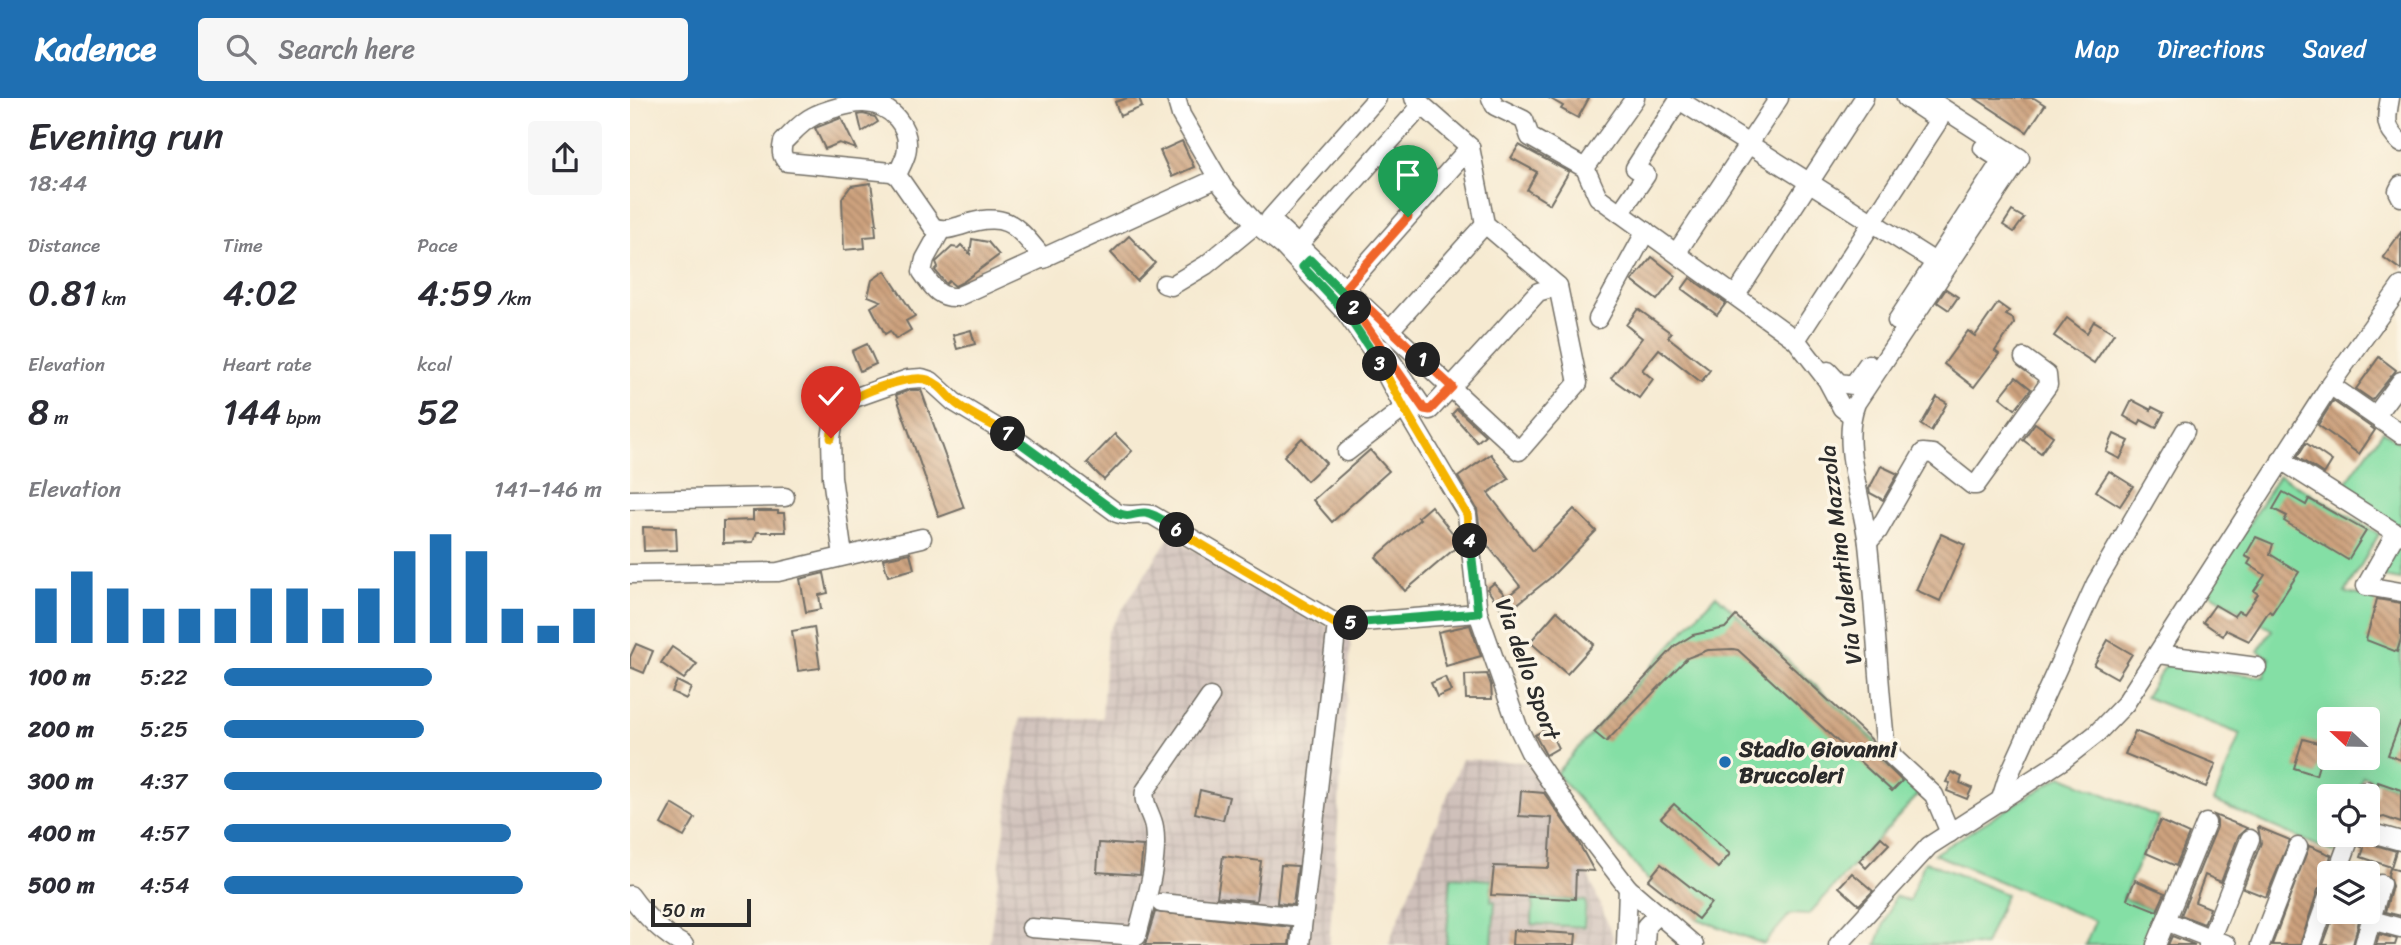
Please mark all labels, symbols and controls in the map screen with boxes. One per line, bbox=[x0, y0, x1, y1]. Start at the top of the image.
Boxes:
search box bbox=[198, 18, 688, 81]
text: Kadence bbox=[35, 20, 156, 78]
text: Search here bbox=[278, 26, 415, 72]
text: Map bbox=[2075, 28, 2119, 70]
text: Directions bbox=[2157, 28, 2265, 70]
text: Saved bbox=[2303, 28, 2366, 70]
icon: search bbox=[222, 30, 260, 68]
text: Evening run bbox=[28, 103, 224, 170]
button: share bbox=[528, 121, 602, 195]
pin bbox=[1378, 145, 1438, 217]
icon: arrive bbox=[1389, 156, 1427, 194]
text: 18:44 bbox=[28, 163, 87, 204]
text: Distance bbox=[28, 229, 100, 262]
text: Time bbox=[223, 229, 263, 262]
text: Pace bbox=[417, 229, 458, 262]
text: 0.81 bbox=[28, 262, 97, 324]
text: 4:02 bbox=[223, 262, 297, 324]
text: 4:59 bbox=[417, 262, 493, 324]
text: km bbox=[97, 282, 126, 315]
text: /km bbox=[493, 282, 532, 315]
pin: 2 bbox=[1336, 290, 1372, 326]
text: 2 bbox=[1348, 291, 1359, 324]
pin: 1 bbox=[1406, 342, 1440, 378]
text: 1 bbox=[1418, 343, 1427, 376]
pin: 3 bbox=[1362, 346, 1398, 382]
text: 3 bbox=[1374, 347, 1385, 380]
text: Elevation bbox=[28, 348, 105, 381]
text: Heart rate bbox=[223, 348, 312, 381]
text: kcal bbox=[417, 348, 452, 381]
pin bbox=[801, 366, 861, 438]
icon: check bbox=[812, 377, 850, 415]
text: 8 bbox=[28, 381, 49, 443]
text: 144 bbox=[223, 381, 281, 443]
text: 52 bbox=[417, 381, 459, 443]
text: m bbox=[49, 401, 69, 434]
text: bpm bbox=[281, 401, 321, 434]
pin: 7 bbox=[990, 416, 1026, 452]
text: 7 bbox=[1002, 417, 1013, 450]
street label: Via Valentino Mazzola bbox=[1807, 442, 1874, 667]
text: Elevation bbox=[28, 469, 121, 510]
text: 141–146 m bbox=[494, 469, 602, 510]
pin: 6 bbox=[1160, 512, 1194, 548]
text: 6 bbox=[1171, 513, 1182, 546]
pin: 4 bbox=[1452, 524, 1488, 558]
text: 4 bbox=[1464, 524, 1475, 557]
street label: Via dello Sport bbox=[1483, 592, 1573, 748]
pin: 5 bbox=[1334, 606, 1368, 640]
text: 5 bbox=[1345, 606, 1356, 639]
text: 100 m bbox=[28, 657, 91, 698]
text: 5:22 bbox=[140, 657, 188, 698]
north arrow bbox=[2317, 707, 2380, 770]
map controls bbox=[2317, 707, 2380, 924]
text: 200 m bbox=[28, 709, 94, 750]
text: 5:25 bbox=[140, 709, 188, 750]
place label: Stadio Giovanni Bruccoleri bbox=[1738, 729, 1898, 796]
marker: Stadio Giovanni Bruccoleri bbox=[1717, 754, 1733, 770]
text: 300 m bbox=[28, 761, 93, 802]
text: 4:37 bbox=[140, 761, 187, 802]
button: locate bbox=[2317, 784, 2380, 847]
text: 400 m bbox=[28, 813, 95, 854]
text: 4:57 bbox=[140, 813, 189, 854]
button: layers bbox=[2317, 861, 2380, 924]
text: 500 m bbox=[28, 865, 95, 906]
text: 4:54 bbox=[140, 865, 190, 906]
text: 50 m bbox=[662, 894, 705, 927]
scale bar bbox=[651, 896, 751, 928]

